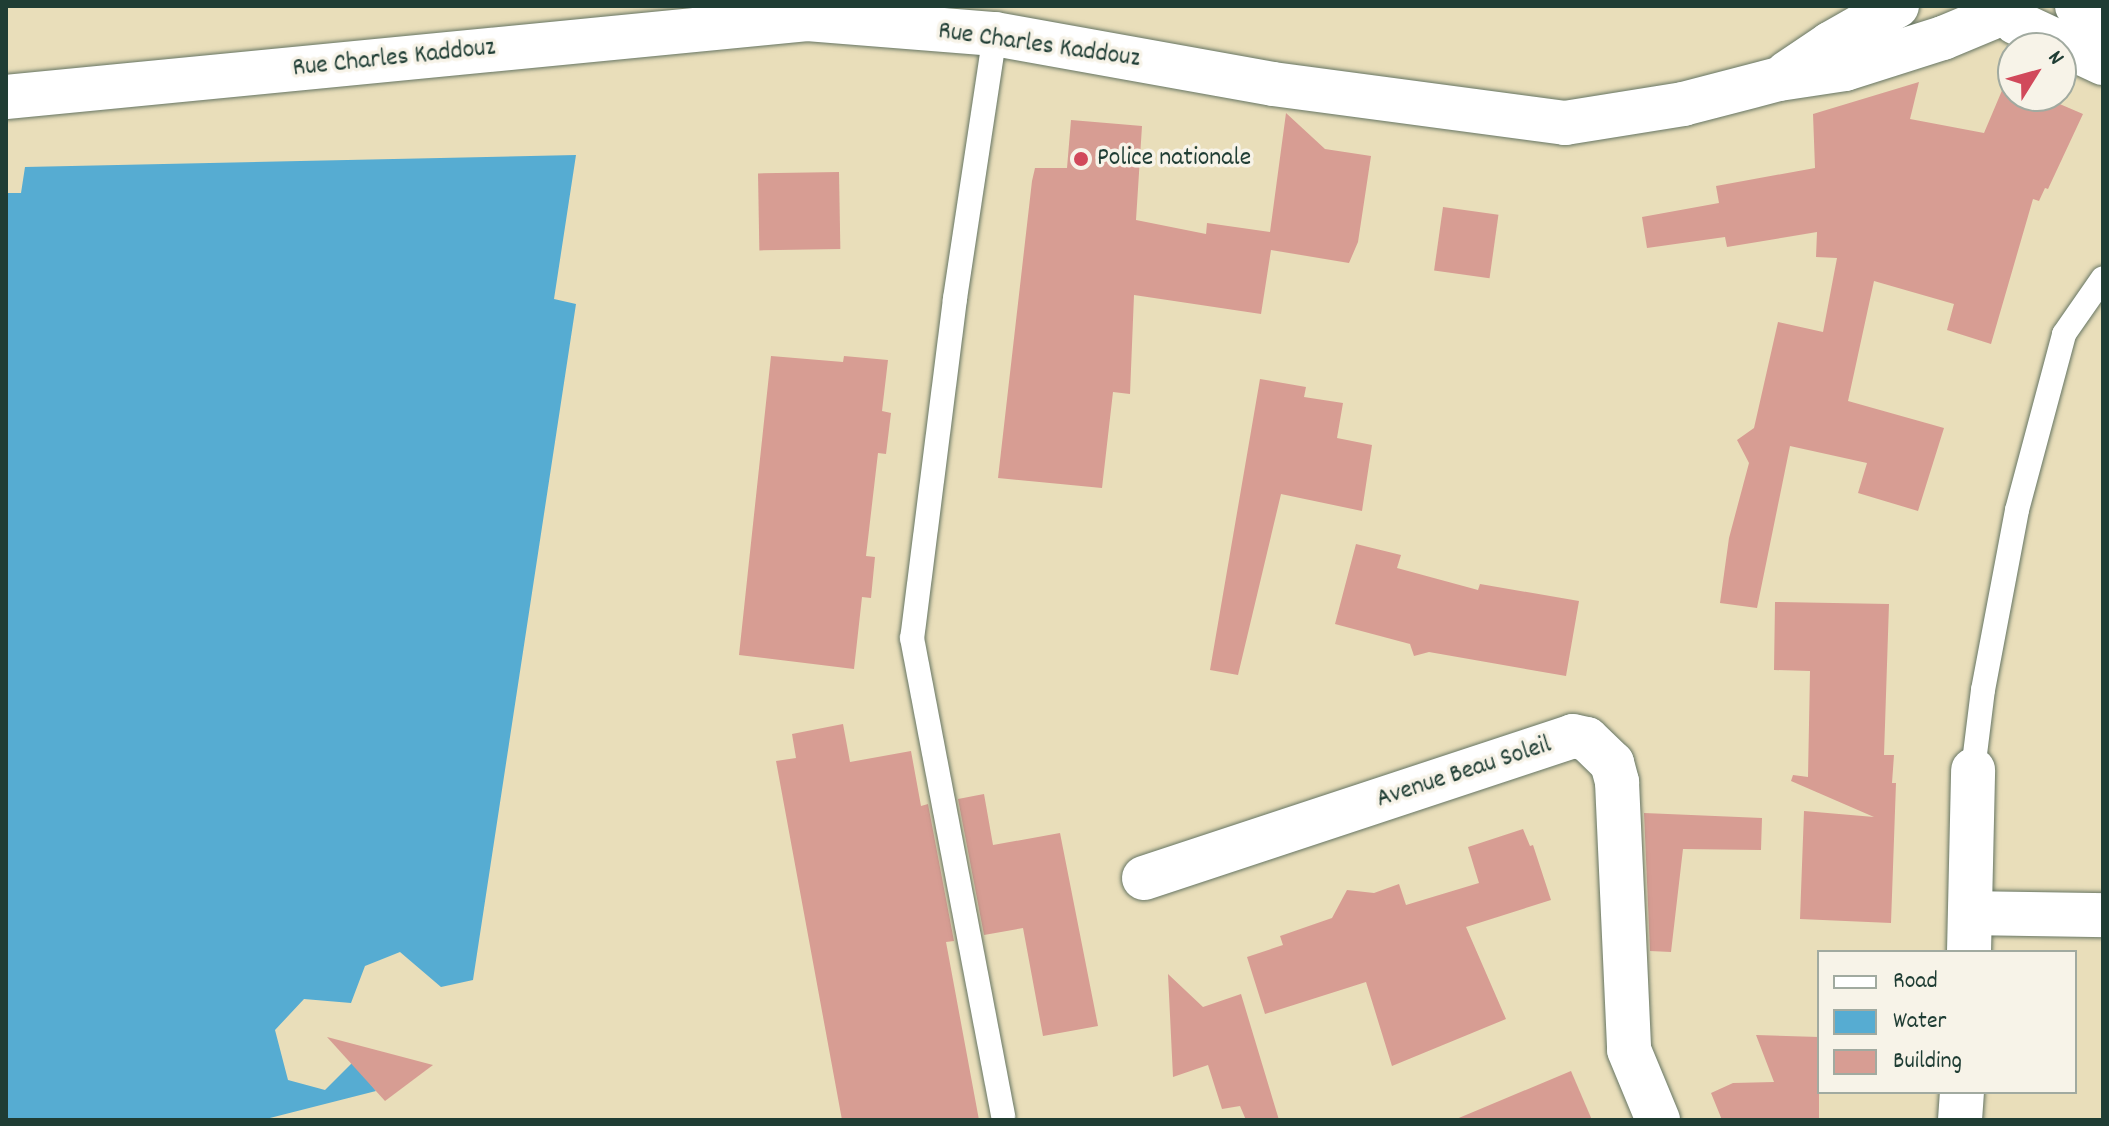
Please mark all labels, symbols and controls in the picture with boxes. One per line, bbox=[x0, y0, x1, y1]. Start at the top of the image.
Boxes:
street label: Rue Charles Kaddouz bbox=[936, 16, 1142, 76]
north arrow bbox=[1997, 32, 2077, 112]
street label: Rue Charles Kaddouz bbox=[291, 33, 497, 85]
text: N bbox=[2039, 45, 2071, 72]
place label: Police nationale bbox=[1097, 143, 1251, 175]
marker: Police nationale bbox=[1072, 150, 1090, 168]
street label: Avenue Beau Soleil bbox=[1373, 730, 1555, 816]
legend bbox=[1817, 950, 2077, 1094]
text: Road bbox=[1893, 965, 1938, 999]
text: Water bbox=[1893, 1005, 1946, 1039]
text: Building bbox=[1893, 1045, 1962, 1079]

